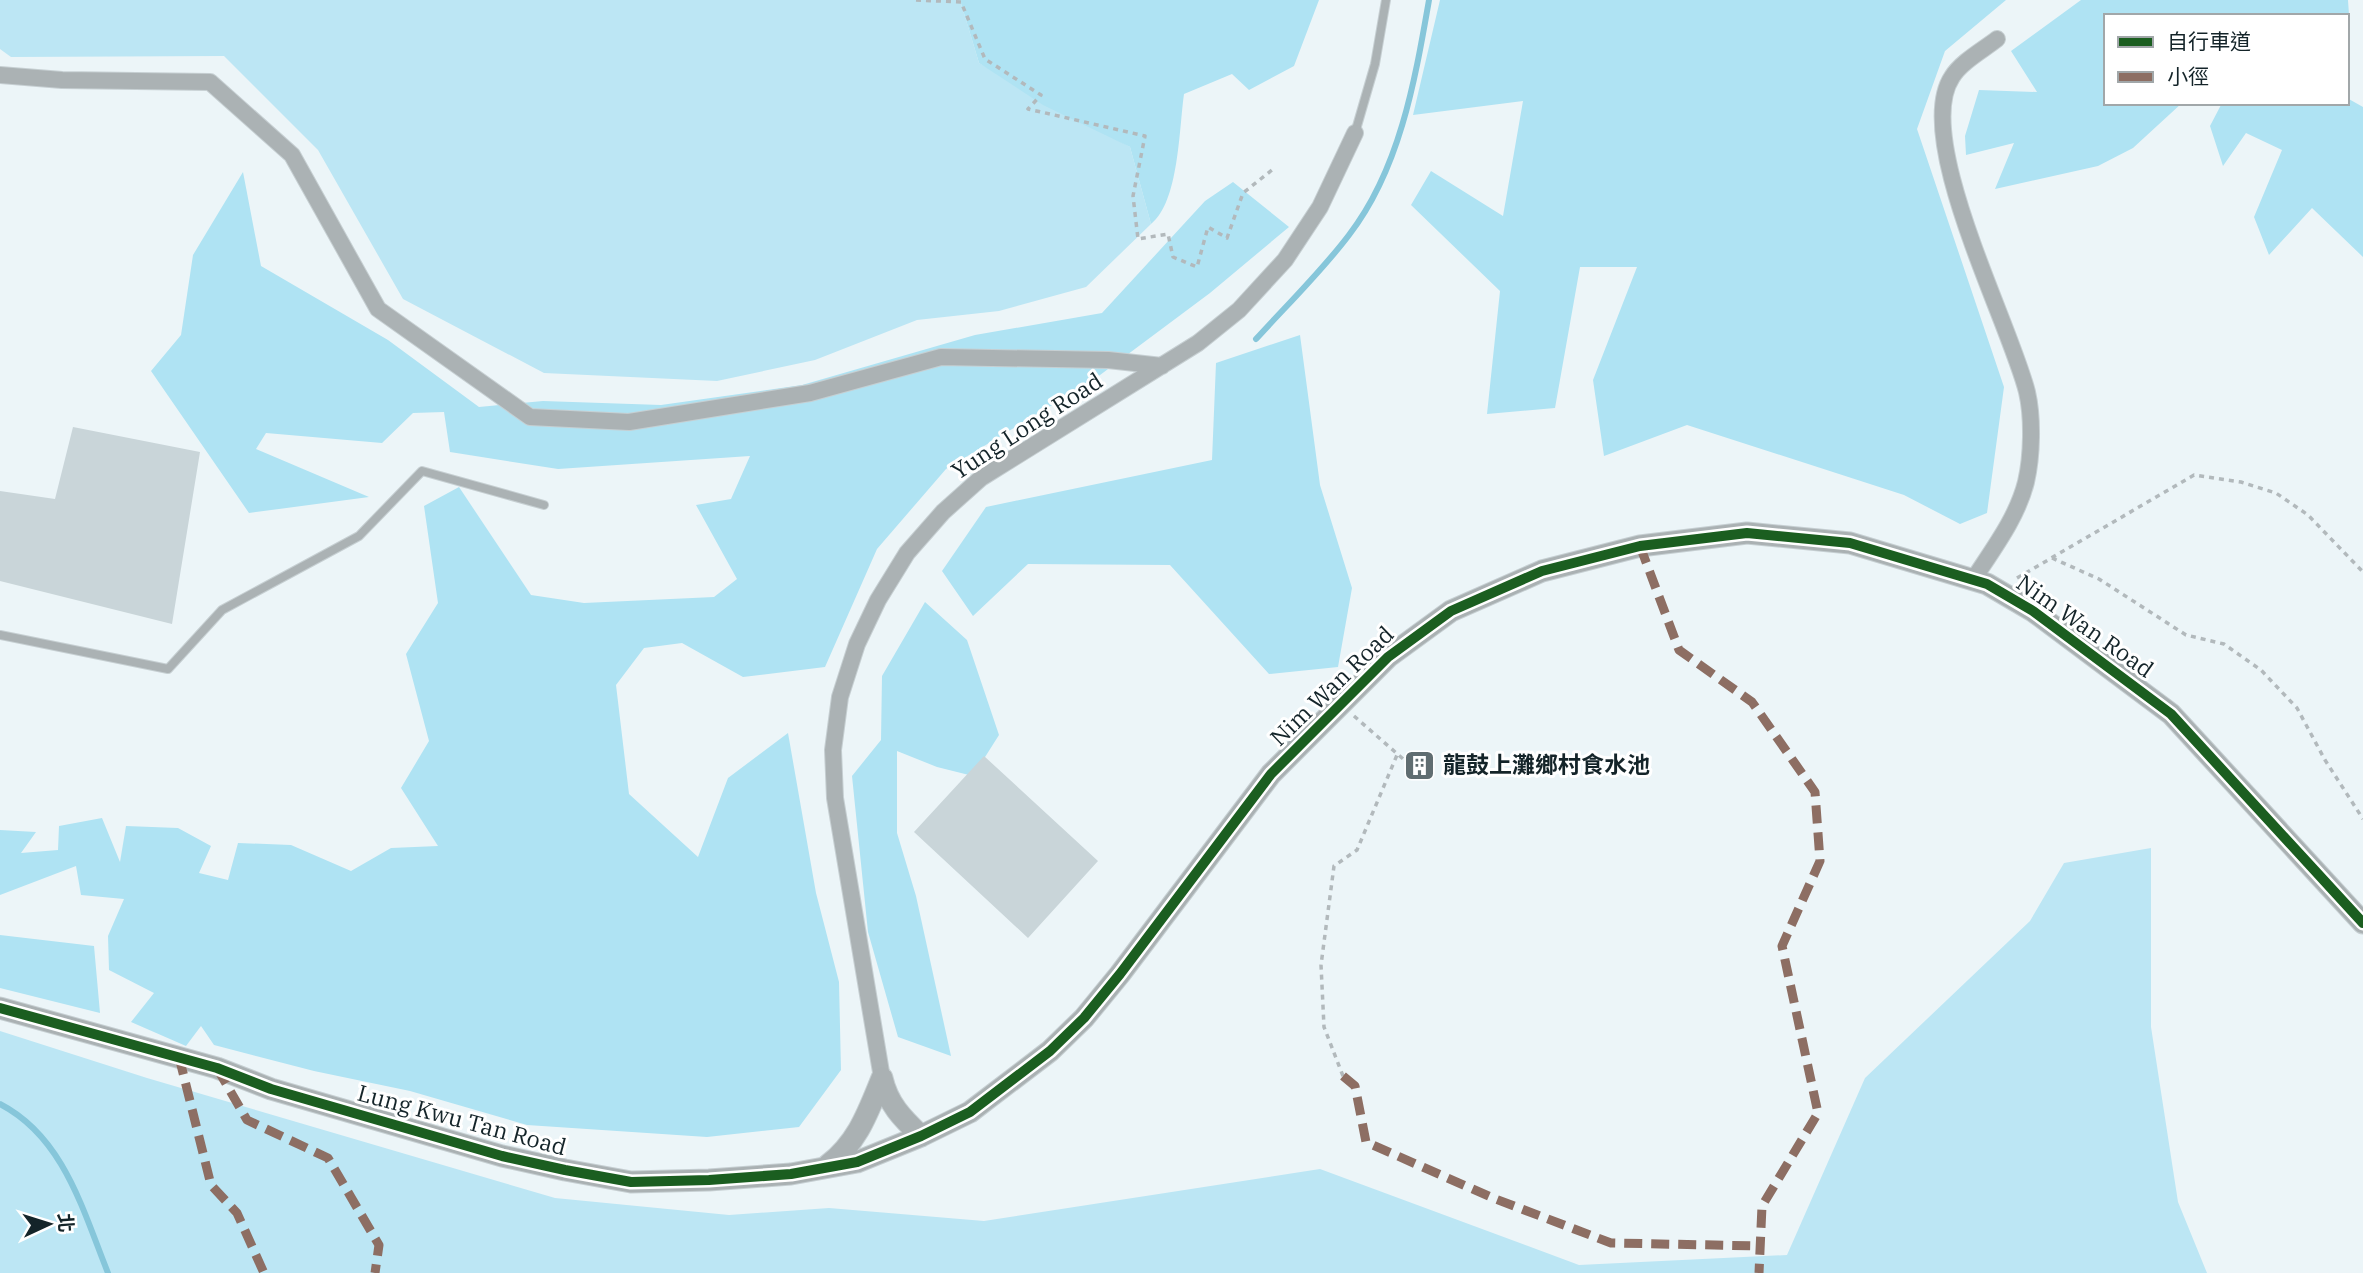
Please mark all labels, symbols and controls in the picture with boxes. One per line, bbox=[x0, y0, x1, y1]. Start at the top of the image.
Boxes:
legend bbox=[2104, 14, 2349, 105]
text: 自行車道 bbox=[2167, 27, 2251, 55]
text: 小徑 bbox=[2167, 62, 2209, 90]
street label: Yung Long Road bbox=[945, 365, 1108, 485]
street label: Nim Wan Road bbox=[2011, 567, 2160, 684]
street label: Nim Wan Road bbox=[1263, 619, 1400, 752]
building icon: 龍鼓上灘鄉村食水池 bbox=[1403, 748, 1437, 782]
place label: 龍鼓上灘鄉村食水池 bbox=[1443, 749, 1650, 779]
street label: Lung Kwu Tan Road bbox=[355, 1077, 570, 1161]
north arrow bbox=[14, 1189, 84, 1259]
text: 北 bbox=[53, 1212, 79, 1233]

